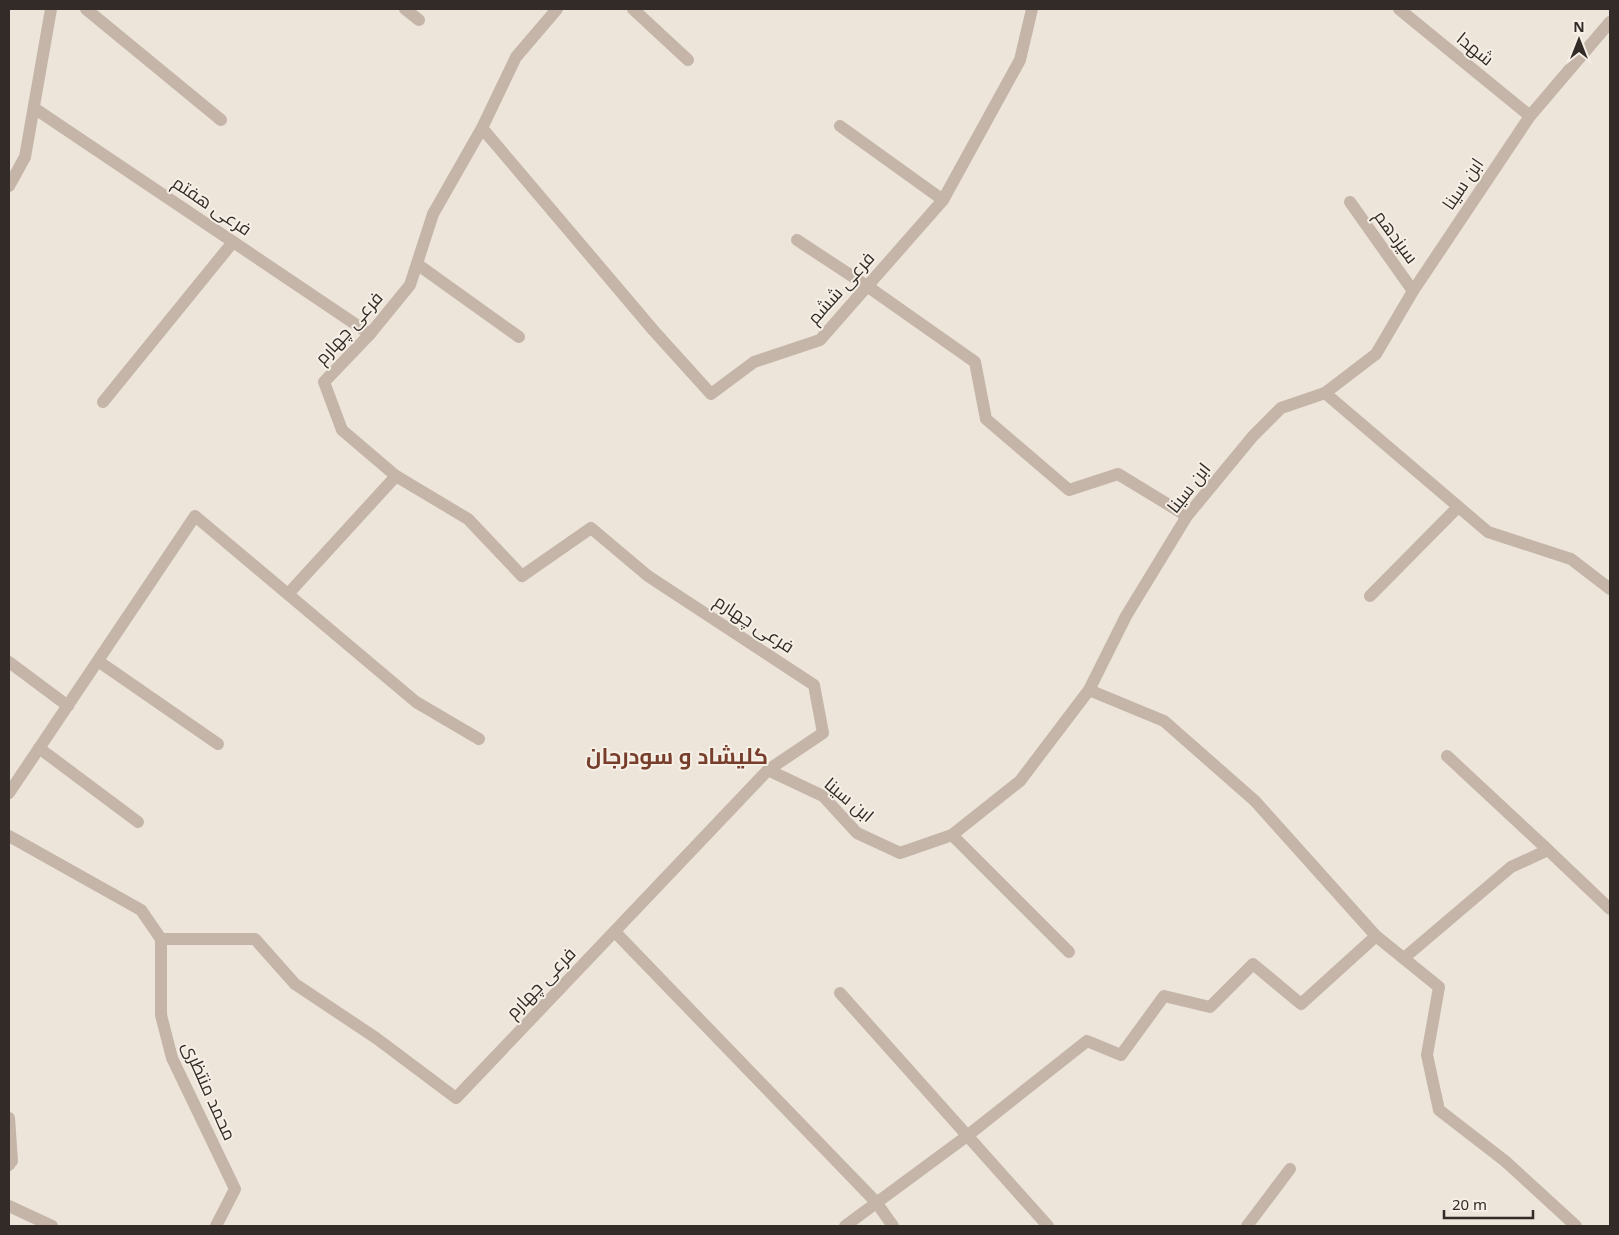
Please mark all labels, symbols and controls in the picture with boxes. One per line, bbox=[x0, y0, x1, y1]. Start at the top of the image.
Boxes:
north arrow bbox=[1554, 15, 1604, 65]
text: N bbox=[1573, 17, 1585, 36]
street label: شهدا bbox=[1452, 26, 1499, 71]
street label: ابن سینا bbox=[1436, 153, 1488, 214]
street label: فرعی هفتم bbox=[168, 170, 257, 241]
street label: سیزدهم bbox=[1369, 205, 1424, 269]
street label: فرعی ششم bbox=[801, 246, 880, 329]
street label: فرعی چهارم bbox=[309, 286, 388, 370]
street label: ابن سینا bbox=[1161, 457, 1215, 518]
street label: فرعی چهارم bbox=[709, 588, 799, 659]
district label: کلیشاد و سودرجان bbox=[586, 740, 768, 770]
street label: ابن سینا bbox=[820, 771, 879, 827]
street label: فرعی چهارم bbox=[500, 941, 581, 1024]
street label: محمد منتظری bbox=[177, 1037, 242, 1144]
scale bar bbox=[1444, 1188, 1533, 1220]
text: 20 m bbox=[1452, 1194, 1487, 1214]

